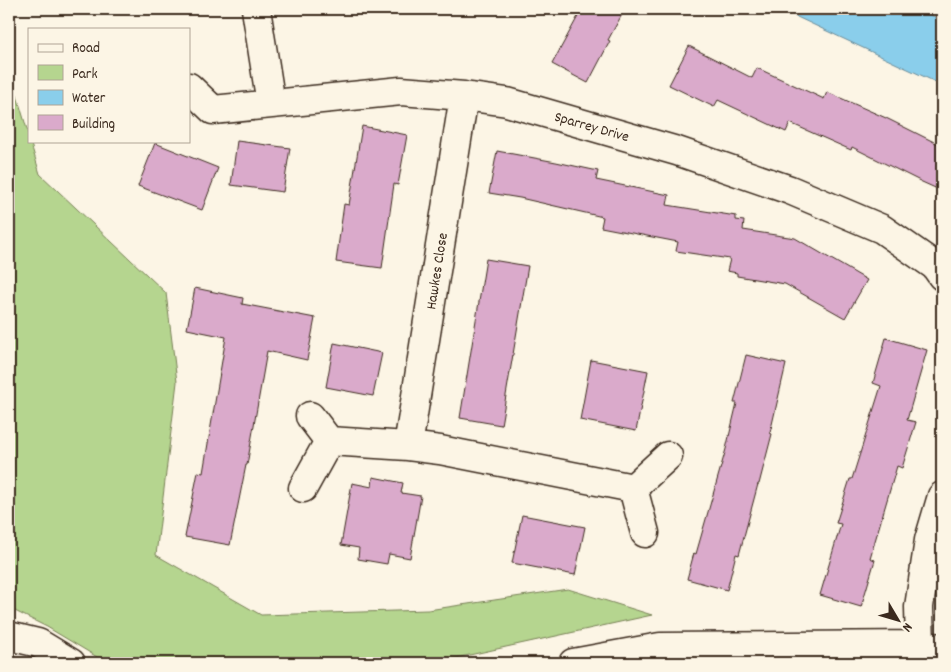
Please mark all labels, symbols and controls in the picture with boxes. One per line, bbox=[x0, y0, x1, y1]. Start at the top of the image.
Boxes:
legend bbox=[28, 28, 190, 142]
text: Road bbox=[72, 38, 100, 60]
text: Park bbox=[72, 64, 98, 86]
text: Water bbox=[72, 88, 106, 110]
street label: Sparrey Drive bbox=[552, 107, 632, 149]
text: Building bbox=[72, 114, 115, 136]
street label: Hawkes Close bbox=[421, 231, 455, 311]
north arrow bbox=[874, 594, 924, 644]
text: N bbox=[897, 618, 917, 636]

